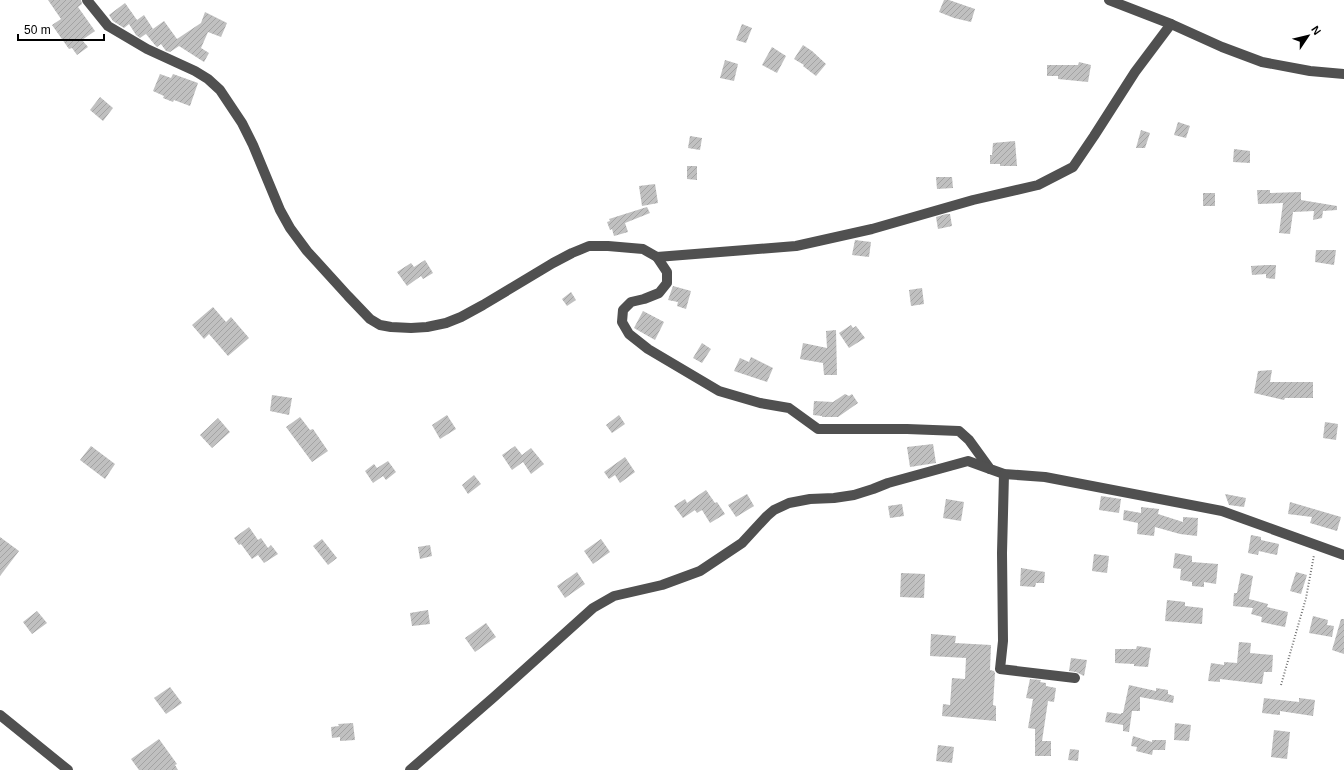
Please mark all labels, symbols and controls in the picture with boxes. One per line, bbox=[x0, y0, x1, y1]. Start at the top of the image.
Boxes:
scale bar bbox=[18, 16, 104, 42]
north arrow bbox=[1288, 16, 1328, 56]
text: 50 m bbox=[24, 23, 51, 37]
text: N bbox=[1309, 24, 1323, 37]

